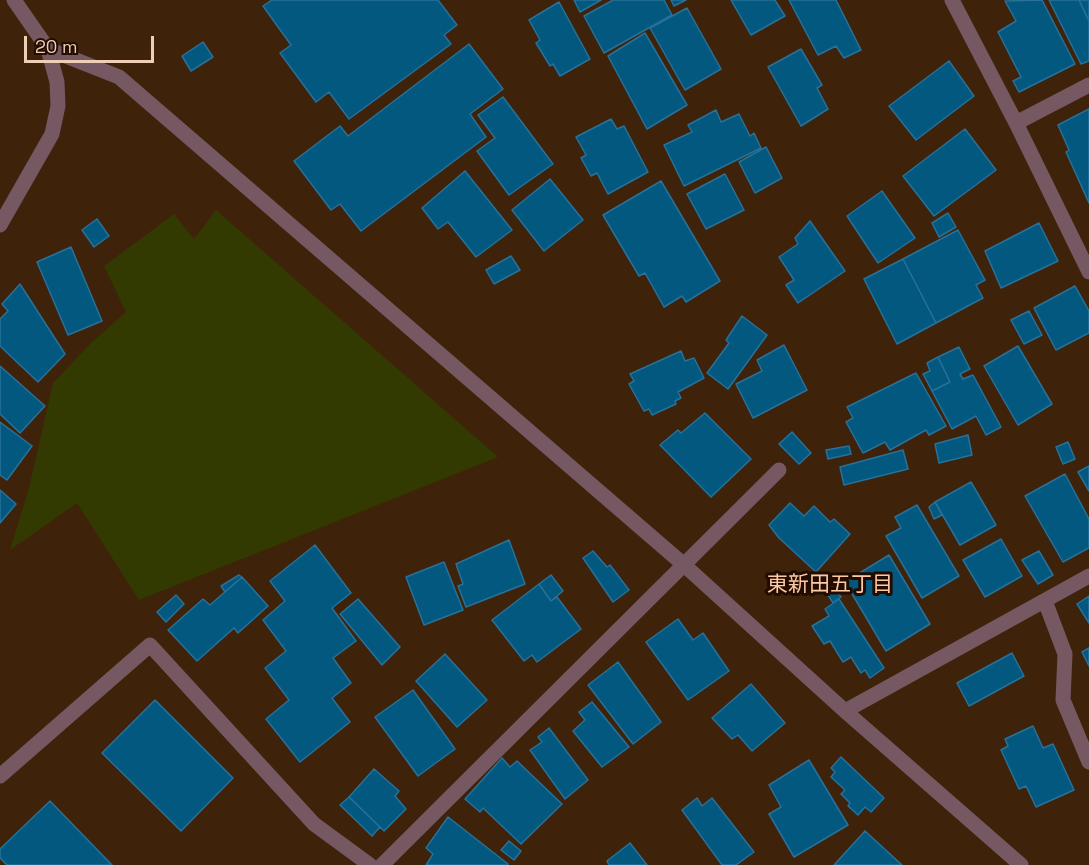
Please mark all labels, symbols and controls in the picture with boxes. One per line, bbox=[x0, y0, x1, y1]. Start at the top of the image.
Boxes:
scale bar bbox=[27, 24, 158, 62]
text: 20 m bbox=[35, 35, 78, 58]
district label: 東新田五丁目 bbox=[767, 572, 893, 598]

